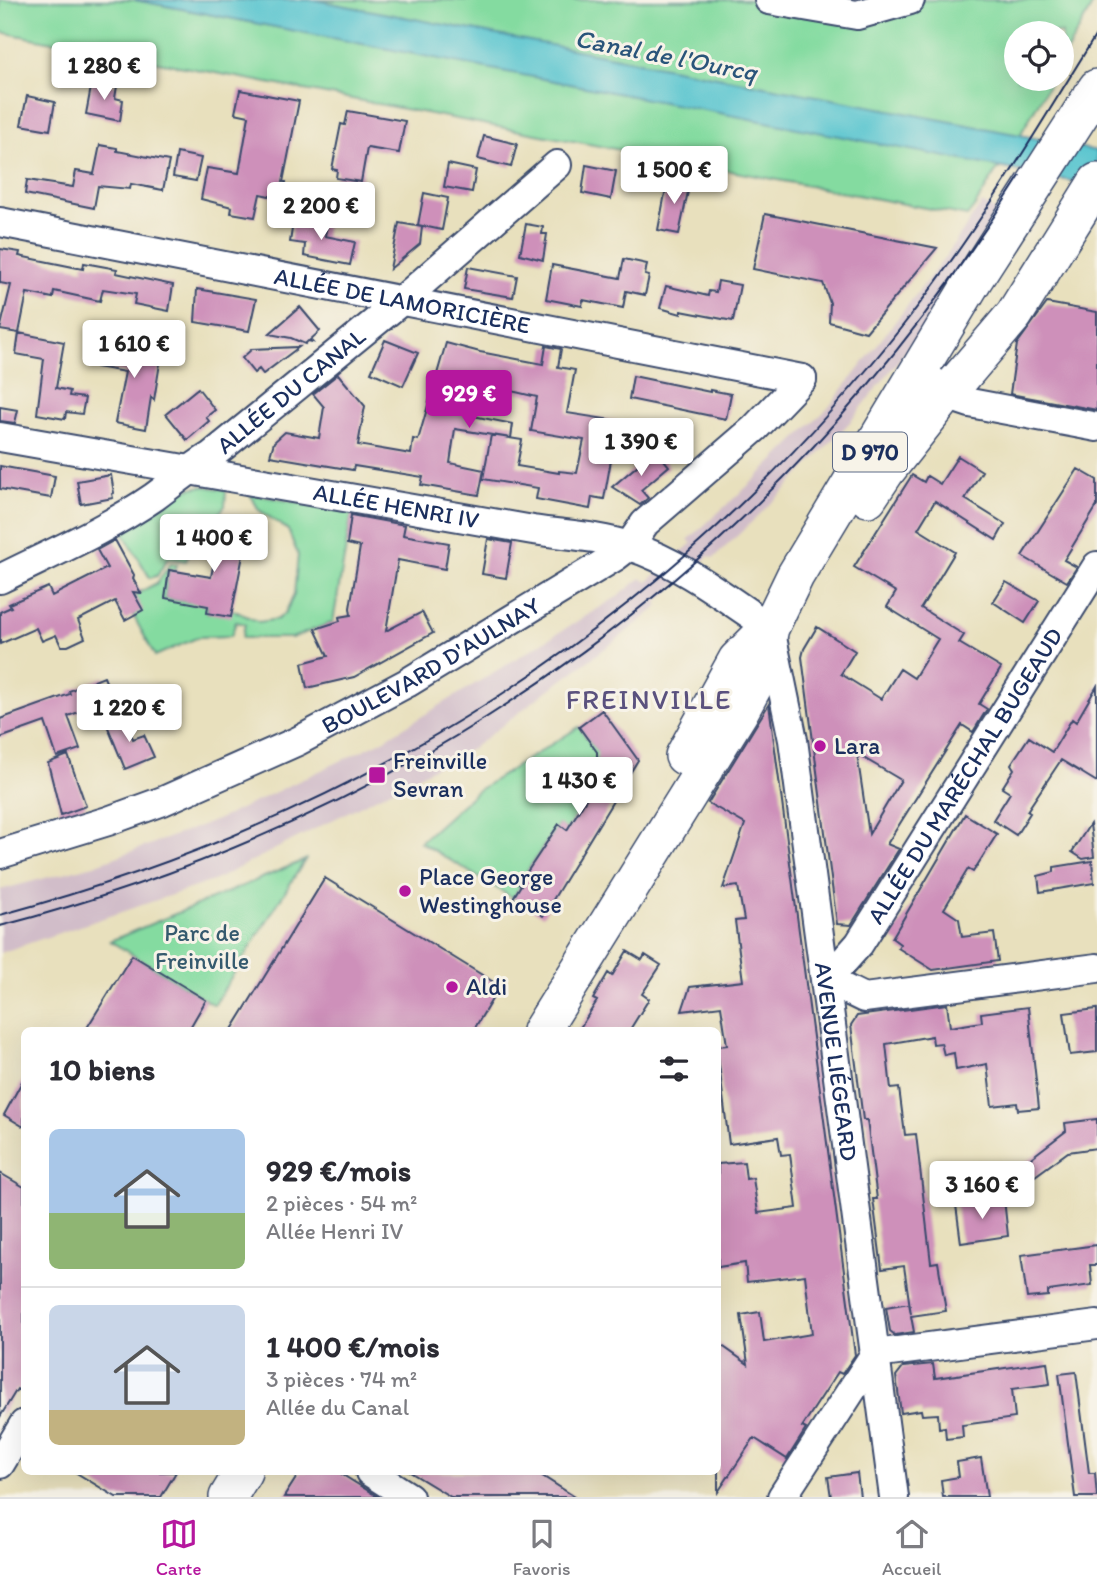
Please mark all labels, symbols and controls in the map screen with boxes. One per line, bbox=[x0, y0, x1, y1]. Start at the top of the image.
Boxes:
map controls bbox=[1004, 21, 1074, 91]
button: locate bbox=[1004, 21, 1074, 91]
water label: Canal de l'Ourcq bbox=[573, 22, 761, 89]
pin: 1 280 € bbox=[39, 42, 169, 102]
text: 1 280 € bbox=[67, 51, 141, 79]
pin: 1 500 € bbox=[609, 146, 739, 206]
text: 1 500 € bbox=[637, 155, 711, 183]
pin: 2 200 € bbox=[256, 182, 386, 242]
text: 2 200 € bbox=[283, 191, 359, 219]
street label: ALLÉE DE LAMORICIÈRE bbox=[272, 261, 533, 340]
pin: 1 610 € bbox=[69, 320, 199, 380]
street label: ALLÉE DU CANAL bbox=[210, 321, 371, 460]
text: 1 610 € bbox=[98, 329, 170, 357]
pin: 929 € bbox=[420, 370, 518, 430]
text: 929 € bbox=[442, 379, 496, 407]
pin: 1 390 € bbox=[576, 419, 706, 478]
text: 1 390 € bbox=[605, 427, 677, 455]
road number: D 970 bbox=[833, 432, 907, 472]
street label: ALLÉE HENRI IV bbox=[311, 477, 481, 534]
pin: 1 400 € bbox=[149, 514, 279, 574]
text: 1 400 € bbox=[176, 523, 252, 551]
street label: BOULEVARD D'AULNAY bbox=[316, 590, 546, 740]
street label: ALLÉE DU MARÉCHAL BUGEAUD bbox=[861, 622, 1068, 929]
district label: FREINVILLE bbox=[566, 682, 732, 716]
pin: 1 220 € bbox=[64, 684, 194, 744]
text: 1 220 € bbox=[93, 693, 165, 721]
place label: Lara bbox=[834, 731, 880, 760]
marker: Lara bbox=[812, 738, 828, 754]
place label: Freinville Sevran bbox=[393, 746, 487, 803]
pin: 1 430 € bbox=[514, 758, 644, 817]
marker: Freinville Sevran bbox=[367, 765, 387, 785]
text: 1 430 € bbox=[542, 766, 616, 794]
place label: Place George Westinghouse bbox=[419, 862, 562, 919]
marker: Place George Westinghouse bbox=[397, 883, 413, 899]
park label: Parc de Freinville bbox=[155, 918, 249, 975]
street label: AVENUE LIÉGEARD bbox=[809, 960, 864, 1163]
place label: Aldi bbox=[466, 972, 507, 1001]
marker: Aldi bbox=[444, 979, 460, 995]
icon: filters bbox=[655, 1050, 693, 1088]
text: 10 biens bbox=[49, 1051, 155, 1088]
text: 929 €/mois bbox=[266, 1152, 411, 1189]
icon: home bbox=[105, 1157, 189, 1241]
pin: 3 160 € bbox=[917, 1162, 1047, 1221]
text: 3 160 € bbox=[945, 1170, 1019, 1198]
text: 2 pièces · 54 m² bbox=[266, 1189, 418, 1217]
text: Allée Henri IV bbox=[266, 1217, 403, 1245]
text: 1 400 €/mois bbox=[266, 1328, 440, 1365]
icon: home bbox=[105, 1333, 189, 1417]
text: 3 pièces · 74 m² bbox=[266, 1365, 417, 1393]
text: Allée du Canal bbox=[266, 1393, 409, 1421]
tab: Carte bbox=[156, 1515, 201, 1580]
tab: Favoris bbox=[513, 1515, 571, 1580]
tab: Accueil bbox=[882, 1515, 941, 1580]

